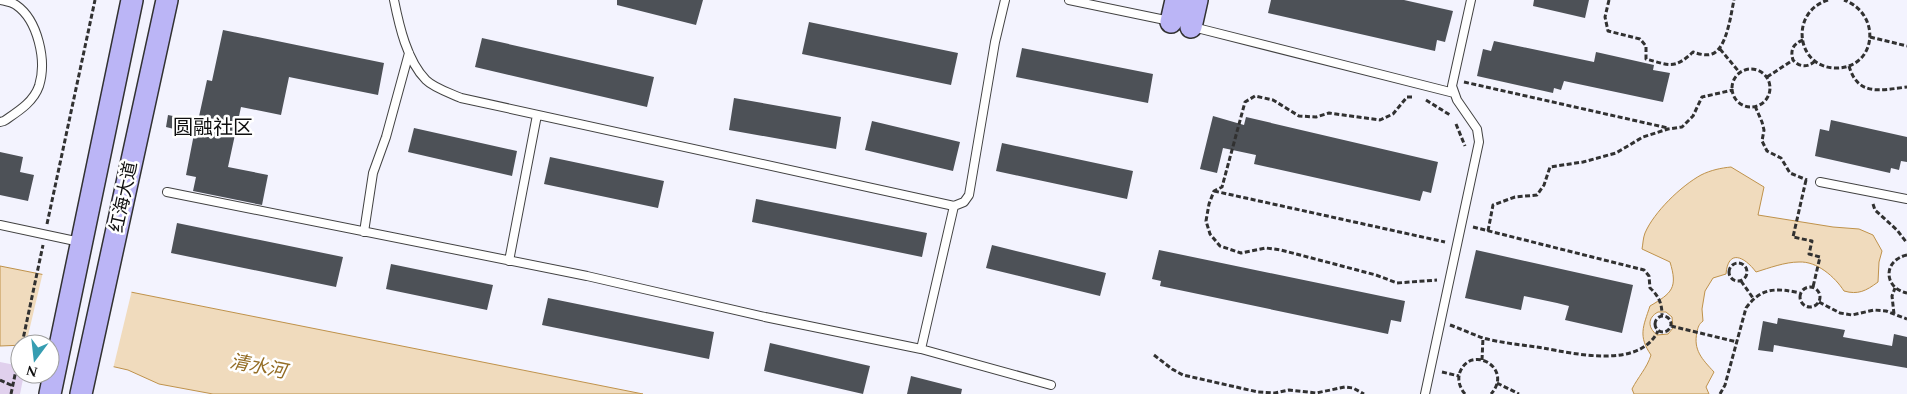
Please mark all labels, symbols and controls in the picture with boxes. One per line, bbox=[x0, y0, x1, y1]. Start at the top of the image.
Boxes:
district label: 圆融社区 bbox=[173, 113, 253, 143]
street label: 红海大道 bbox=[103, 159, 145, 235]
north arrow bbox=[10, 334, 60, 384]
water label: 清水河 bbox=[227, 347, 293, 387]
text: N bbox=[24, 359, 40, 383]

